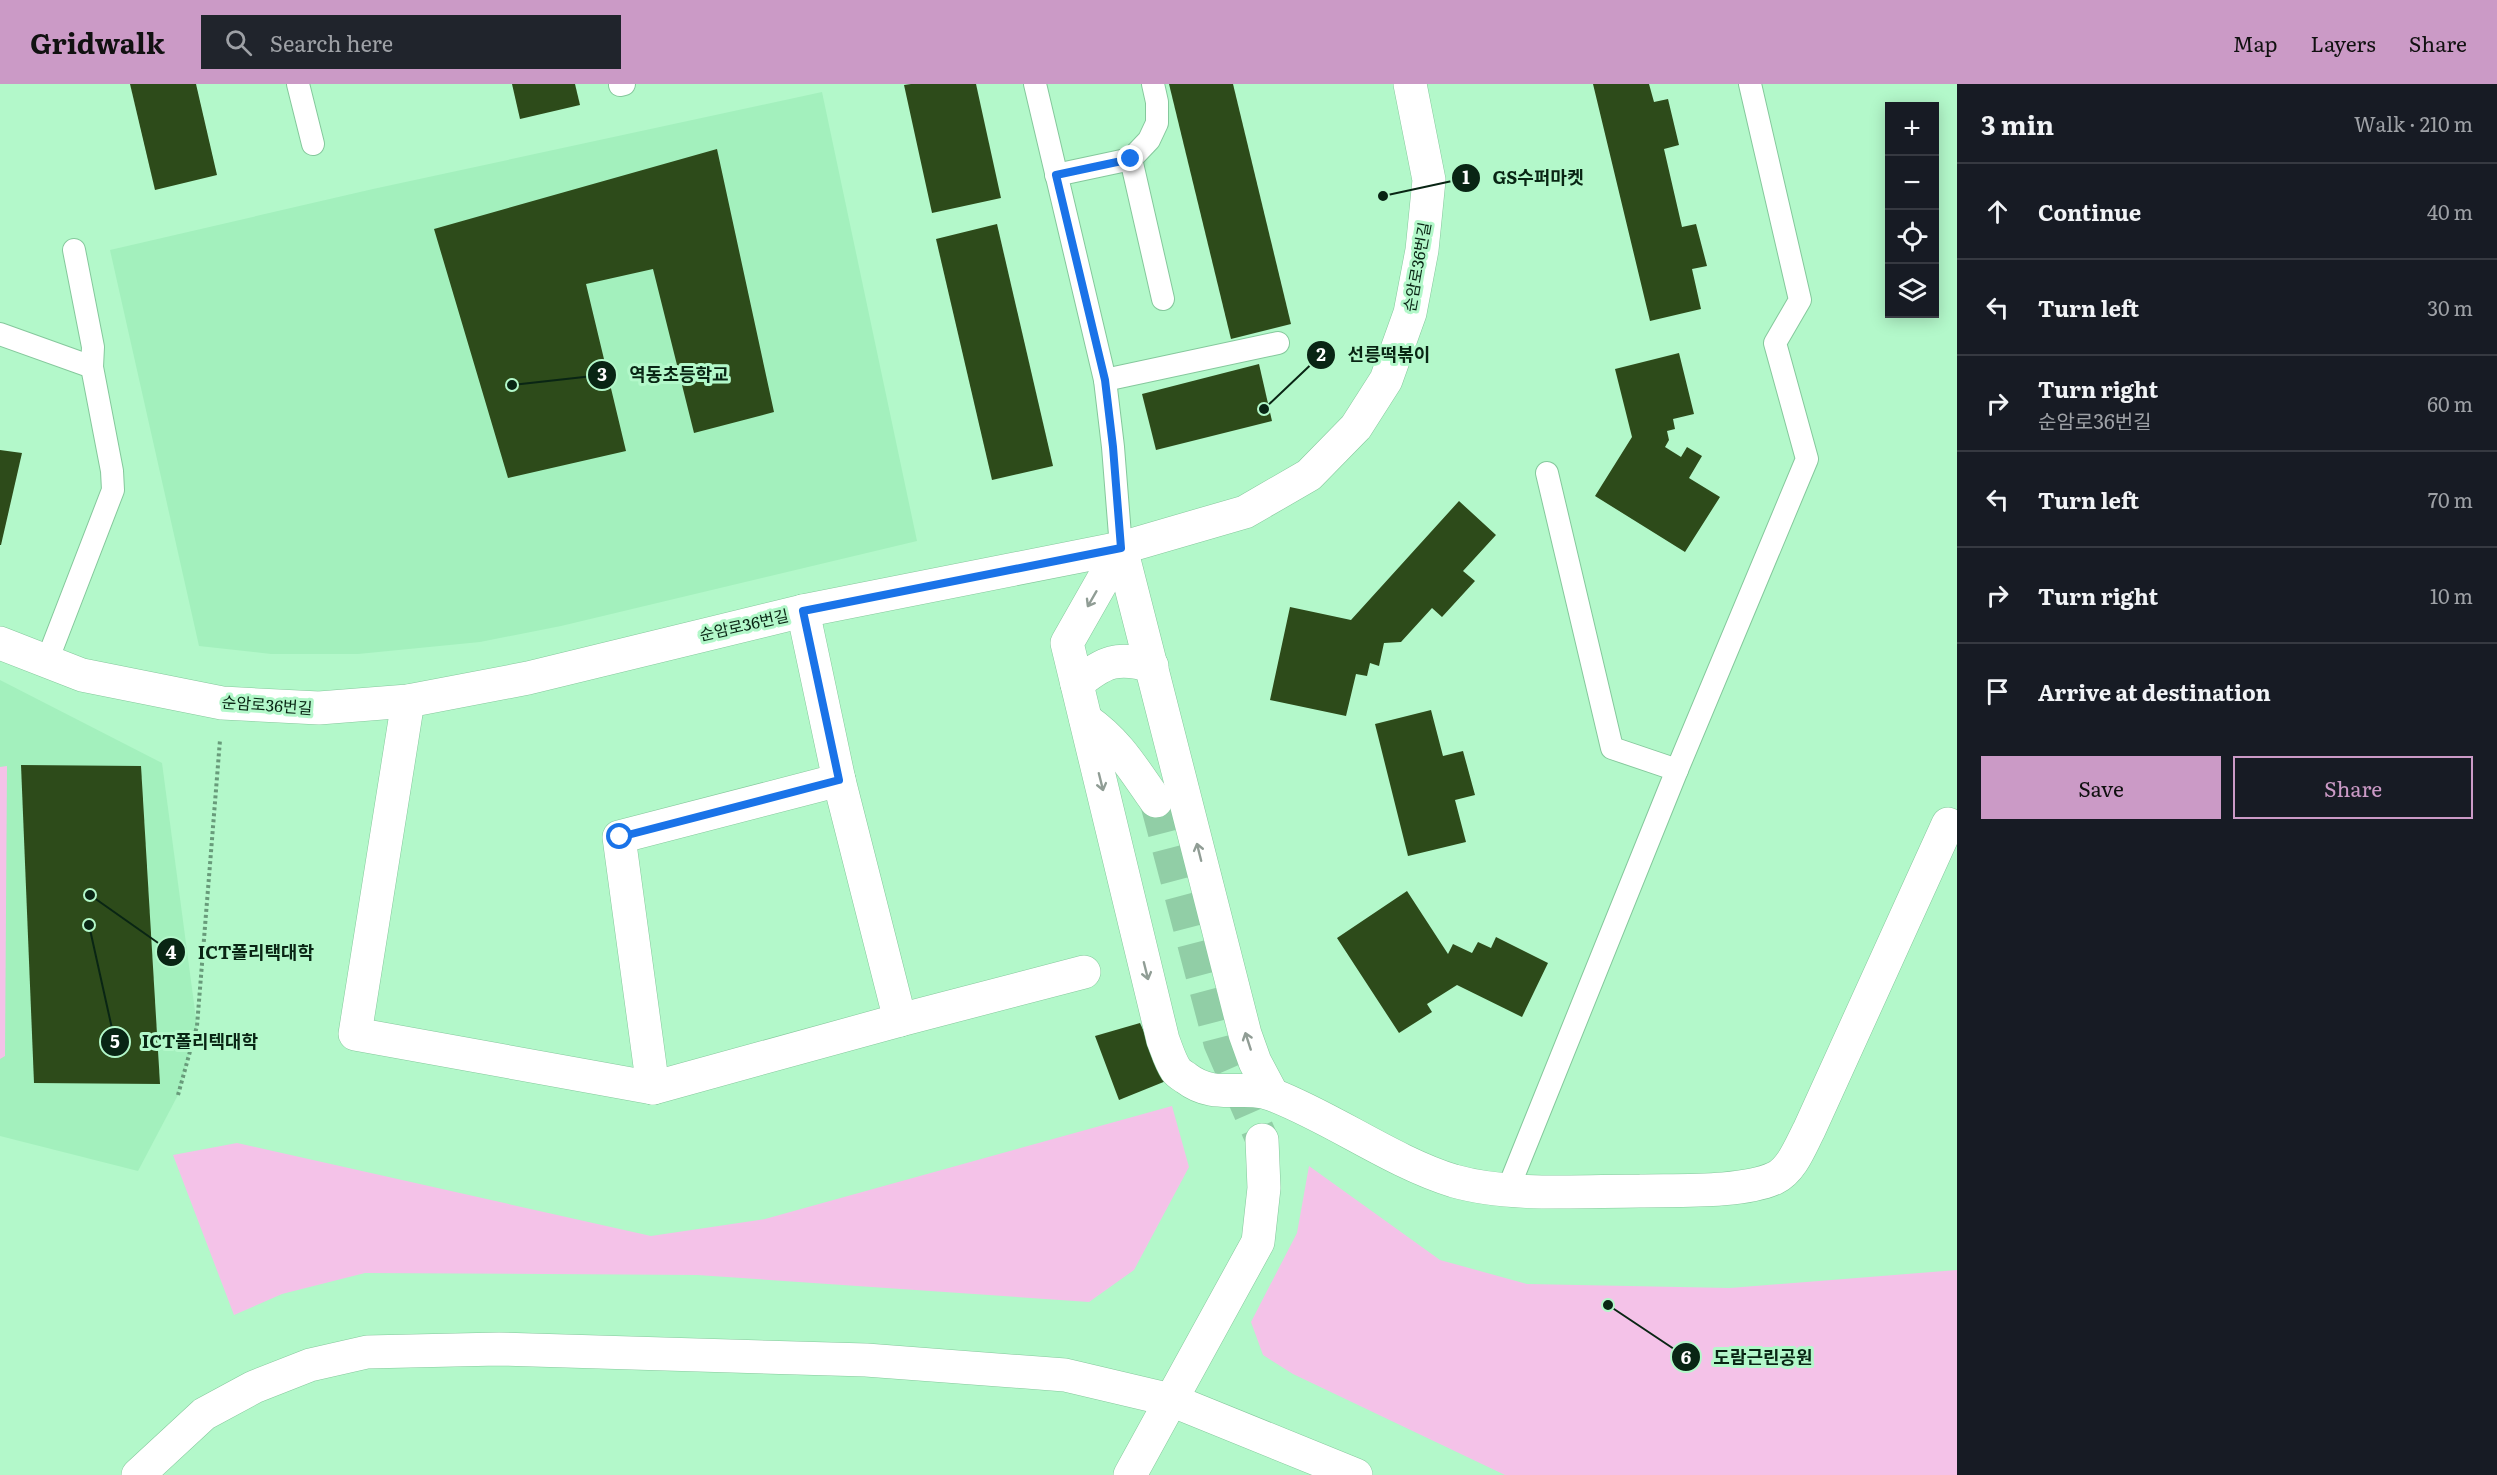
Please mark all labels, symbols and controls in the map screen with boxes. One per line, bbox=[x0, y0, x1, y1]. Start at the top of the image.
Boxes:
search box bbox=[201, 15, 621, 69]
text: Gridwalk bbox=[30, 21, 165, 63]
icon: search bbox=[222, 26, 255, 59]
text: Search here bbox=[270, 26, 393, 59]
text: Map bbox=[2233, 27, 2278, 58]
text: Layers bbox=[2311, 27, 2376, 58]
text: Share bbox=[2409, 27, 2467, 58]
map controls bbox=[1885, 102, 1939, 318]
button: + bbox=[1885, 102, 1939, 156]
text: 3 min bbox=[1981, 104, 2054, 143]
text: Walk · 210 m bbox=[2354, 108, 2473, 138]
route end bbox=[1117, 145, 1143, 171]
button: − bbox=[1885, 156, 1939, 210]
callout: GS수퍼마켓 bbox=[1451, 160, 1596, 196]
text: 1 bbox=[1462, 163, 1470, 190]
text: GS수퍼마켓 bbox=[1492, 163, 1584, 190]
icon: ahead bbox=[1981, 195, 2014, 228]
text: Continue bbox=[2038, 195, 2141, 228]
text: 40 m bbox=[2427, 196, 2473, 226]
button: locate bbox=[1885, 210, 1939, 264]
street label: 순암로36번길 bbox=[1396, 220, 1436, 314]
button: layers bbox=[1885, 264, 1939, 318]
icon: left bbox=[1981, 291, 2014, 324]
text: Turn left bbox=[2038, 291, 2139, 324]
text: 30 m bbox=[2427, 292, 2473, 322]
callout: 선릉떡볶이 bbox=[1306, 337, 1443, 373]
text: 2 bbox=[1316, 340, 1326, 367]
text: 선릉떡볶이 bbox=[1348, 340, 1430, 367]
callout: 역동초등학교 bbox=[587, 357, 740, 393]
text: 3 bbox=[597, 360, 607, 387]
text: 역동초등학교 bbox=[629, 360, 729, 387]
text: Turn right bbox=[2038, 372, 2158, 405]
icon: right bbox=[1981, 387, 2014, 420]
text: 60 m bbox=[2427, 388, 2473, 418]
text: 순암로36번길 bbox=[2038, 405, 2152, 435]
icon: left bbox=[1981, 483, 2014, 516]
text: Turn left bbox=[2038, 483, 2139, 516]
text: 70 m bbox=[2428, 484, 2473, 514]
icon: right bbox=[1981, 579, 2014, 612]
text: Turn right bbox=[2038, 579, 2158, 612]
text: 10 m bbox=[2430, 580, 2473, 610]
one-way arrow bbox=[1086, 590, 1098, 607]
street label: 순암로36번길 bbox=[697, 602, 791, 646]
icon: arrive bbox=[1981, 675, 2014, 708]
text: Arrive at destination bbox=[2038, 675, 2271, 708]
street label: 순암로36번길 bbox=[221, 689, 313, 719]
button: Save bbox=[1981, 756, 2221, 819]
button: Share bbox=[2233, 756, 2473, 819]
one-way arrow bbox=[1095, 772, 1107, 791]
route start bbox=[606, 823, 632, 849]
one-way arrow bbox=[1193, 843, 1205, 862]
callout: ICT폴리택대학 bbox=[156, 934, 326, 970]
text: 4 bbox=[166, 938, 177, 965]
text: ICT폴리택대학 bbox=[198, 938, 315, 965]
one-way arrow bbox=[1141, 962, 1153, 981]
callout: ICT폴리텍대학 bbox=[100, 1024, 270, 1060]
text: 5 bbox=[110, 1027, 120, 1054]
text: ICT폴리텍대학 bbox=[142, 1027, 259, 1054]
one-way arrow bbox=[1241, 1032, 1252, 1051]
callout: 도람근린공원 bbox=[1671, 1339, 1825, 1375]
text: 6 bbox=[1681, 1343, 1691, 1370]
text: 도람근린공원 bbox=[1713, 1343, 1813, 1370]

